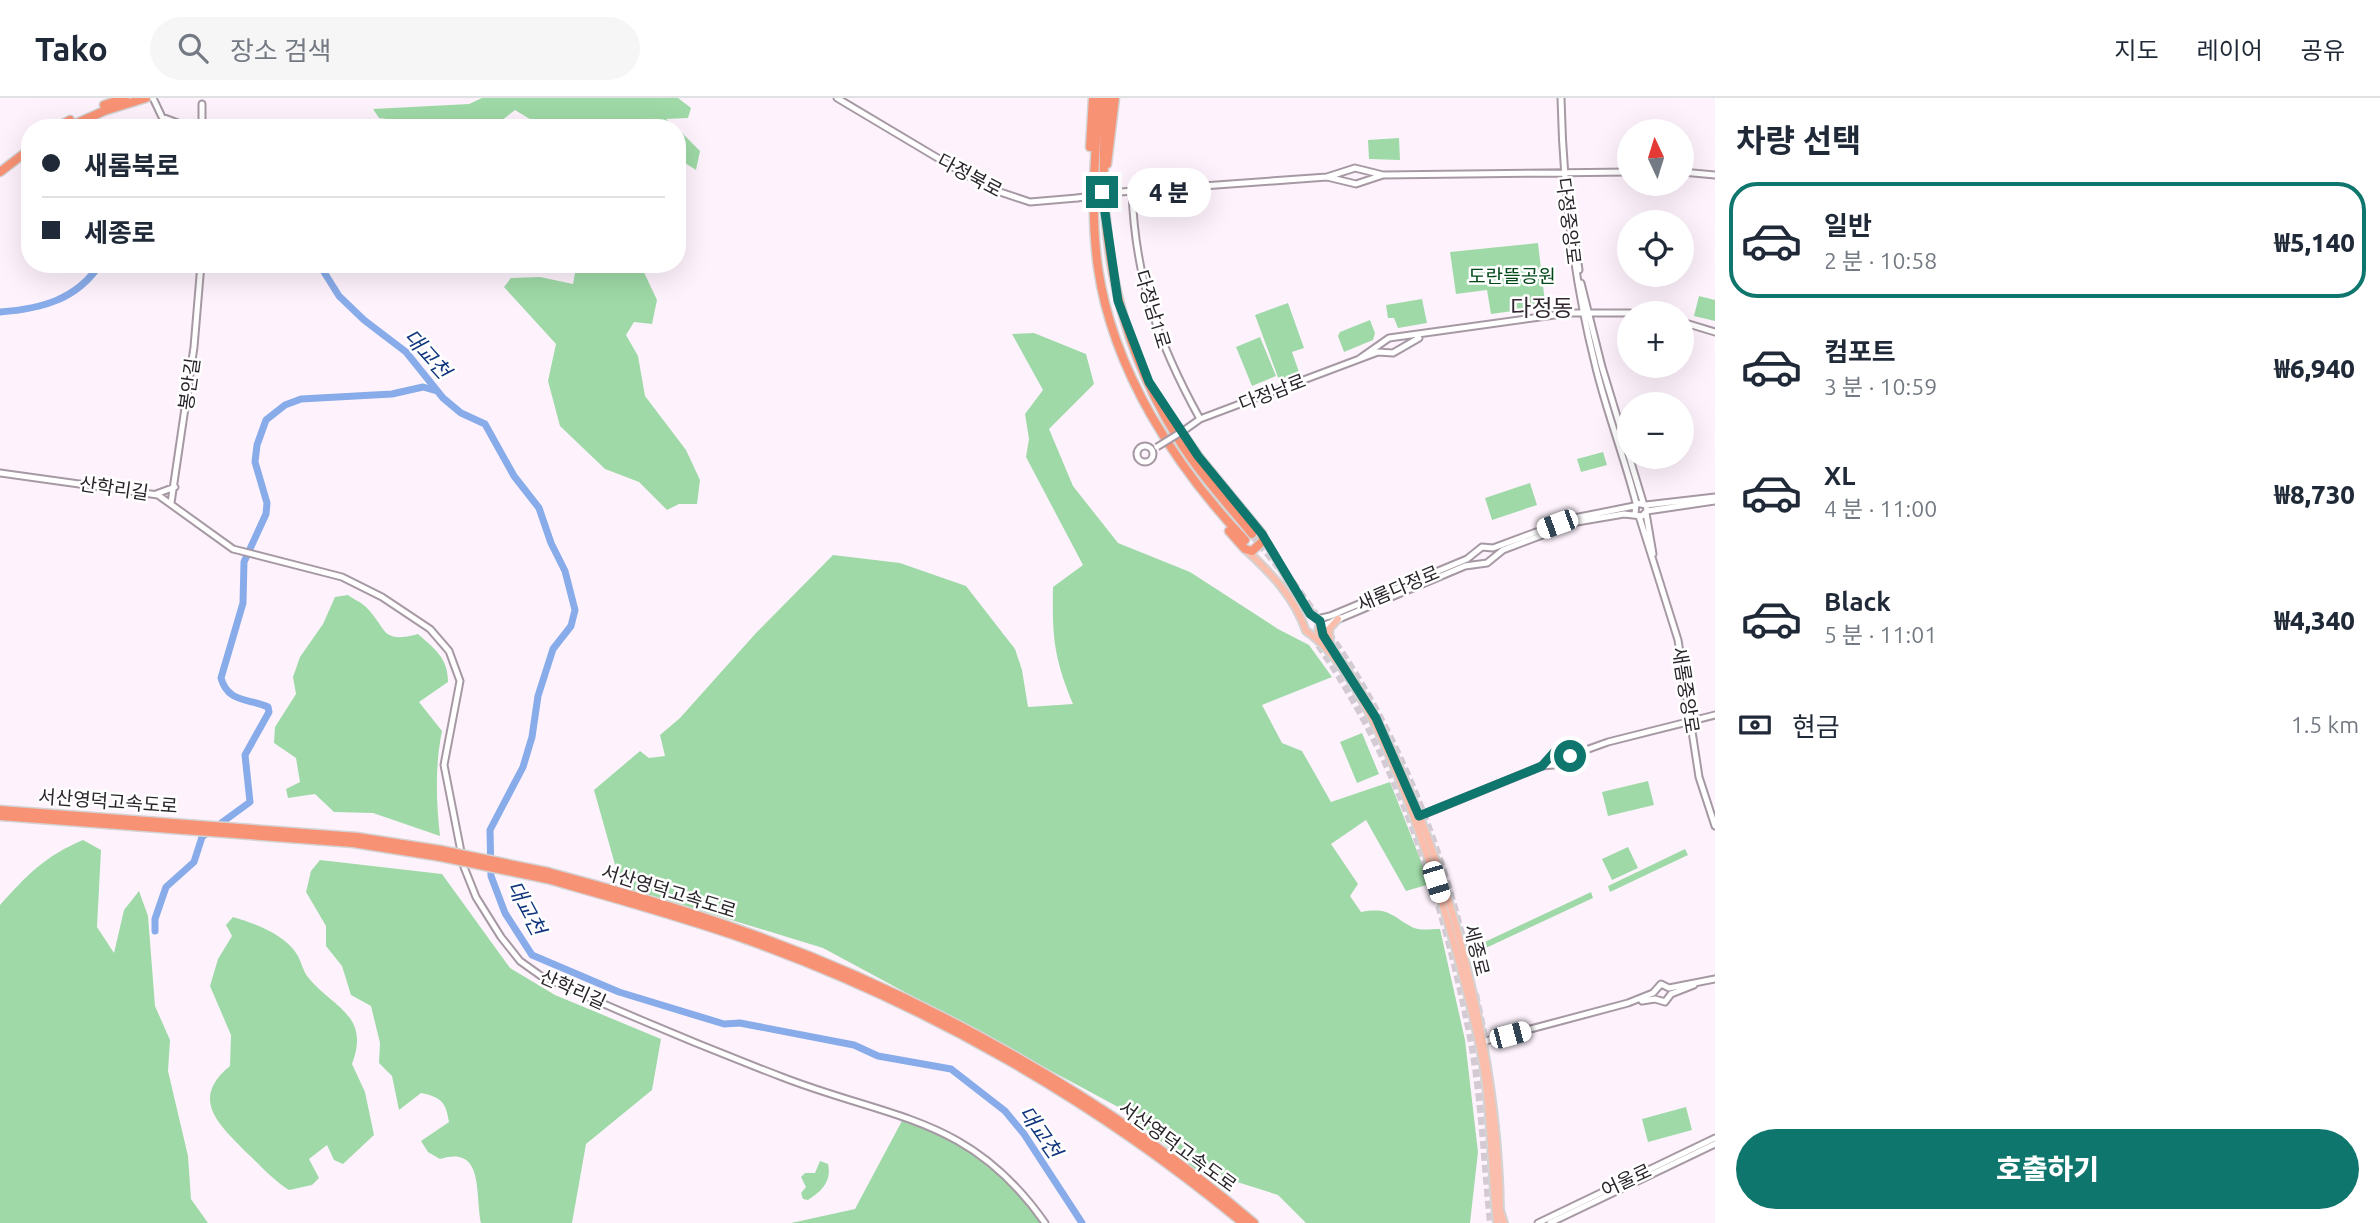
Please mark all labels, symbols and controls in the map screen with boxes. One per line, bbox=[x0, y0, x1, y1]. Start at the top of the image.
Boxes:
search box bbox=[150, 17, 640, 80]
icon: search bbox=[174, 29, 212, 67]
text: Tako bbox=[35, 30, 108, 67]
text: 장소 검색 bbox=[230, 36, 332, 65]
text: 지도 bbox=[2114, 37, 2159, 64]
text: 레이어 bbox=[2197, 37, 2263, 64]
text: 공유 bbox=[2301, 37, 2345, 64]
north arrow bbox=[1617, 119, 1694, 196]
map controls bbox=[1617, 119, 1694, 469]
text: 차량 선택 bbox=[1736, 122, 1861, 158]
street label: 다정북로 bbox=[934, 149, 1006, 201]
text: 새롬북로 bbox=[84, 151, 180, 180]
callout: 4 분 bbox=[1126, 168, 1210, 217]
route end bbox=[1086, 176, 1118, 208]
street label: 다정중앙로 bbox=[1553, 176, 1585, 266]
text: 4 분 bbox=[1149, 180, 1189, 205]
icon: car bbox=[1740, 209, 1803, 272]
button: locate bbox=[1617, 210, 1694, 287]
text: 일반 bbox=[1824, 211, 1872, 240]
text: 세종로 bbox=[84, 218, 156, 247]
text: ₩5,140 bbox=[2274, 228, 2355, 257]
text: 2 분 · 10:58 bbox=[1824, 248, 1937, 273]
park label: 도란뜰공원 bbox=[1468, 265, 1556, 287]
street label: 다정남1로 bbox=[1131, 267, 1175, 351]
district label: 다정동 bbox=[1510, 295, 1574, 320]
button: + bbox=[1617, 301, 1694, 378]
water label: 대교천 bbox=[399, 324, 458, 385]
icon: car bbox=[1740, 335, 1803, 398]
text: 컴포트 bbox=[1824, 337, 1896, 366]
text: ₩6,940 bbox=[2274, 354, 2355, 383]
street label: 봉안길 bbox=[174, 356, 204, 412]
street label: 다정남로 bbox=[1235, 369, 1309, 415]
text: 3 분 · 10:59 bbox=[1824, 374, 1937, 399]
button: − bbox=[1617, 392, 1694, 469]
icon: car bbox=[1740, 461, 1803, 524]
text: XL bbox=[1824, 461, 1855, 490]
street label: 산학리길 bbox=[78, 472, 150, 504]
text: ₩8,730 bbox=[2274, 480, 2355, 509]
text: 4 분 · 11:00 bbox=[1824, 496, 1937, 521]
car bbox=[1534, 507, 1581, 541]
street label: 새롬다정로 bbox=[1353, 561, 1443, 615]
icon: car bbox=[1740, 587, 1803, 650]
text: Black bbox=[1824, 587, 1891, 616]
text: ₩4,340 bbox=[2274, 606, 2355, 635]
text: 5 분 · 11:01 bbox=[1824, 622, 1937, 647]
street label: 새롬중앙로 bbox=[1668, 645, 1704, 735]
icon: cash bbox=[1736, 706, 1774, 744]
text: 현금 bbox=[1792, 712, 1840, 741]
text: 1.5 km bbox=[2291, 712, 2359, 737]
route start bbox=[1554, 740, 1586, 772]
street label: 서산영덕고속도로 bbox=[37, 785, 179, 817]
car bbox=[1420, 859, 1453, 905]
street label: 서산영덕고속도로 bbox=[599, 860, 739, 922]
water label: 대교천 bbox=[503, 876, 552, 941]
street label: 세종로 bbox=[1460, 922, 1494, 978]
street label: 산학리길 bbox=[537, 965, 609, 1013]
car bbox=[1487, 1019, 1534, 1051]
street label: 서산영덕고속도로 bbox=[1115, 1096, 1241, 1196]
water label: 대교천 bbox=[1014, 1101, 1069, 1164]
button: 호출하기 bbox=[1736, 1129, 2359, 1209]
street label: 어울로 bbox=[1598, 1159, 1654, 1201]

